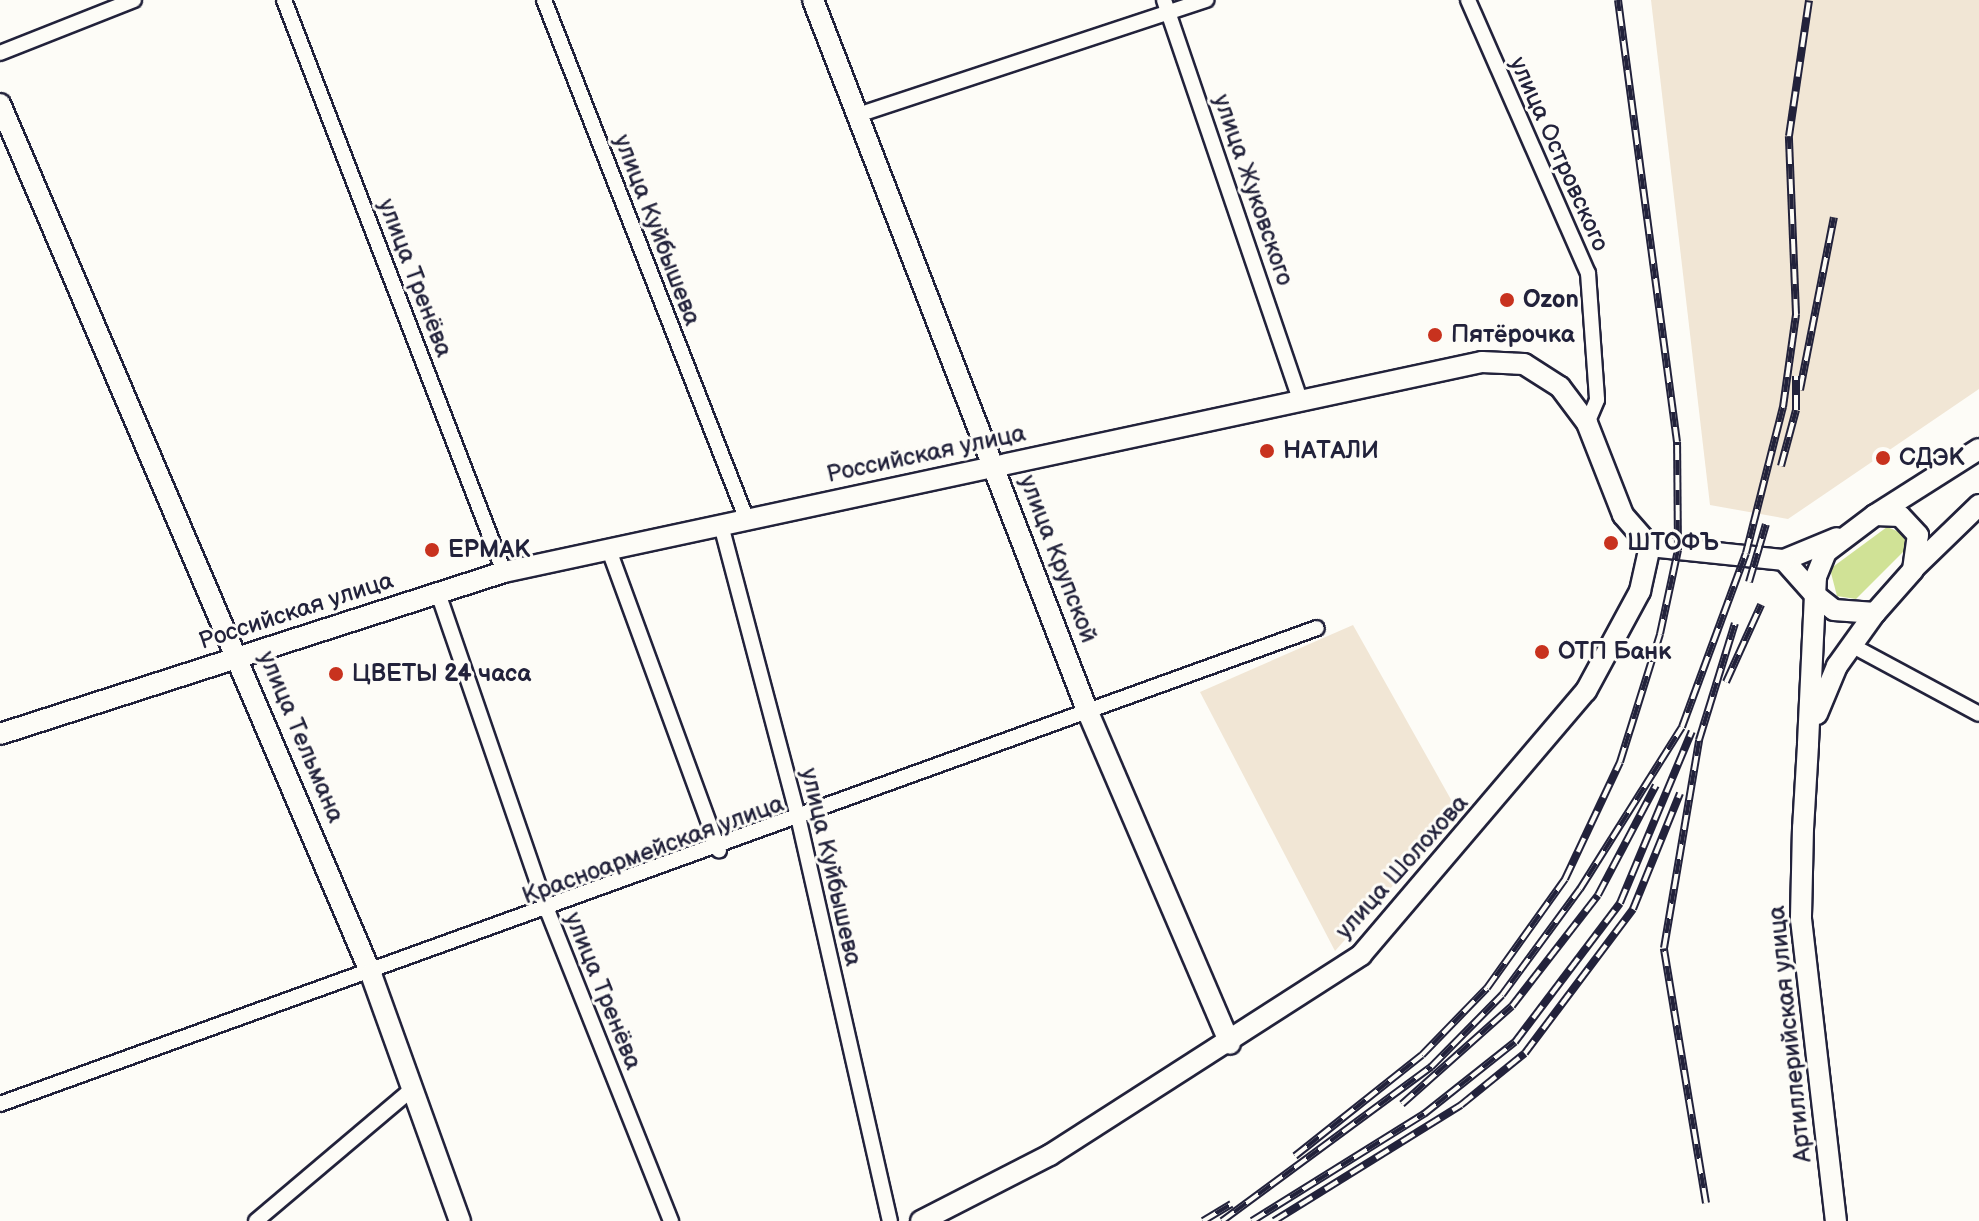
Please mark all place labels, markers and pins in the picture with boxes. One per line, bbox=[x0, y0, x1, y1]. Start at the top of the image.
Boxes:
place label: Ozon bbox=[1523, 286, 1579, 314]
marker: Ozon bbox=[1498, 291, 1516, 309]
place label: Пятёрочка bbox=[1451, 321, 1575, 349]
marker: Пятёрочка bbox=[1426, 326, 1444, 344]
place label: НАТАЛИ bbox=[1283, 437, 1379, 465]
marker: НАТАЛИ bbox=[1258, 442, 1276, 460]
place label: СДЭК bbox=[1899, 444, 1965, 472]
marker: СДЭК bbox=[1874, 449, 1892, 467]
place label: ШТОФЪ bbox=[1627, 529, 1719, 557]
marker: ШТОФЪ bbox=[1602, 534, 1620, 552]
place label: ЕРМАК bbox=[448, 536, 530, 564]
marker: ЕРМАК bbox=[423, 541, 441, 559]
place label: ОТП Банк bbox=[1558, 638, 1671, 666]
marker: ОТП Банк bbox=[1533, 643, 1551, 661]
place label: ЦВЕТЫ 24 часа bbox=[352, 660, 531, 688]
marker: ЦВЕТЫ 24 часа bbox=[327, 665, 345, 683]

